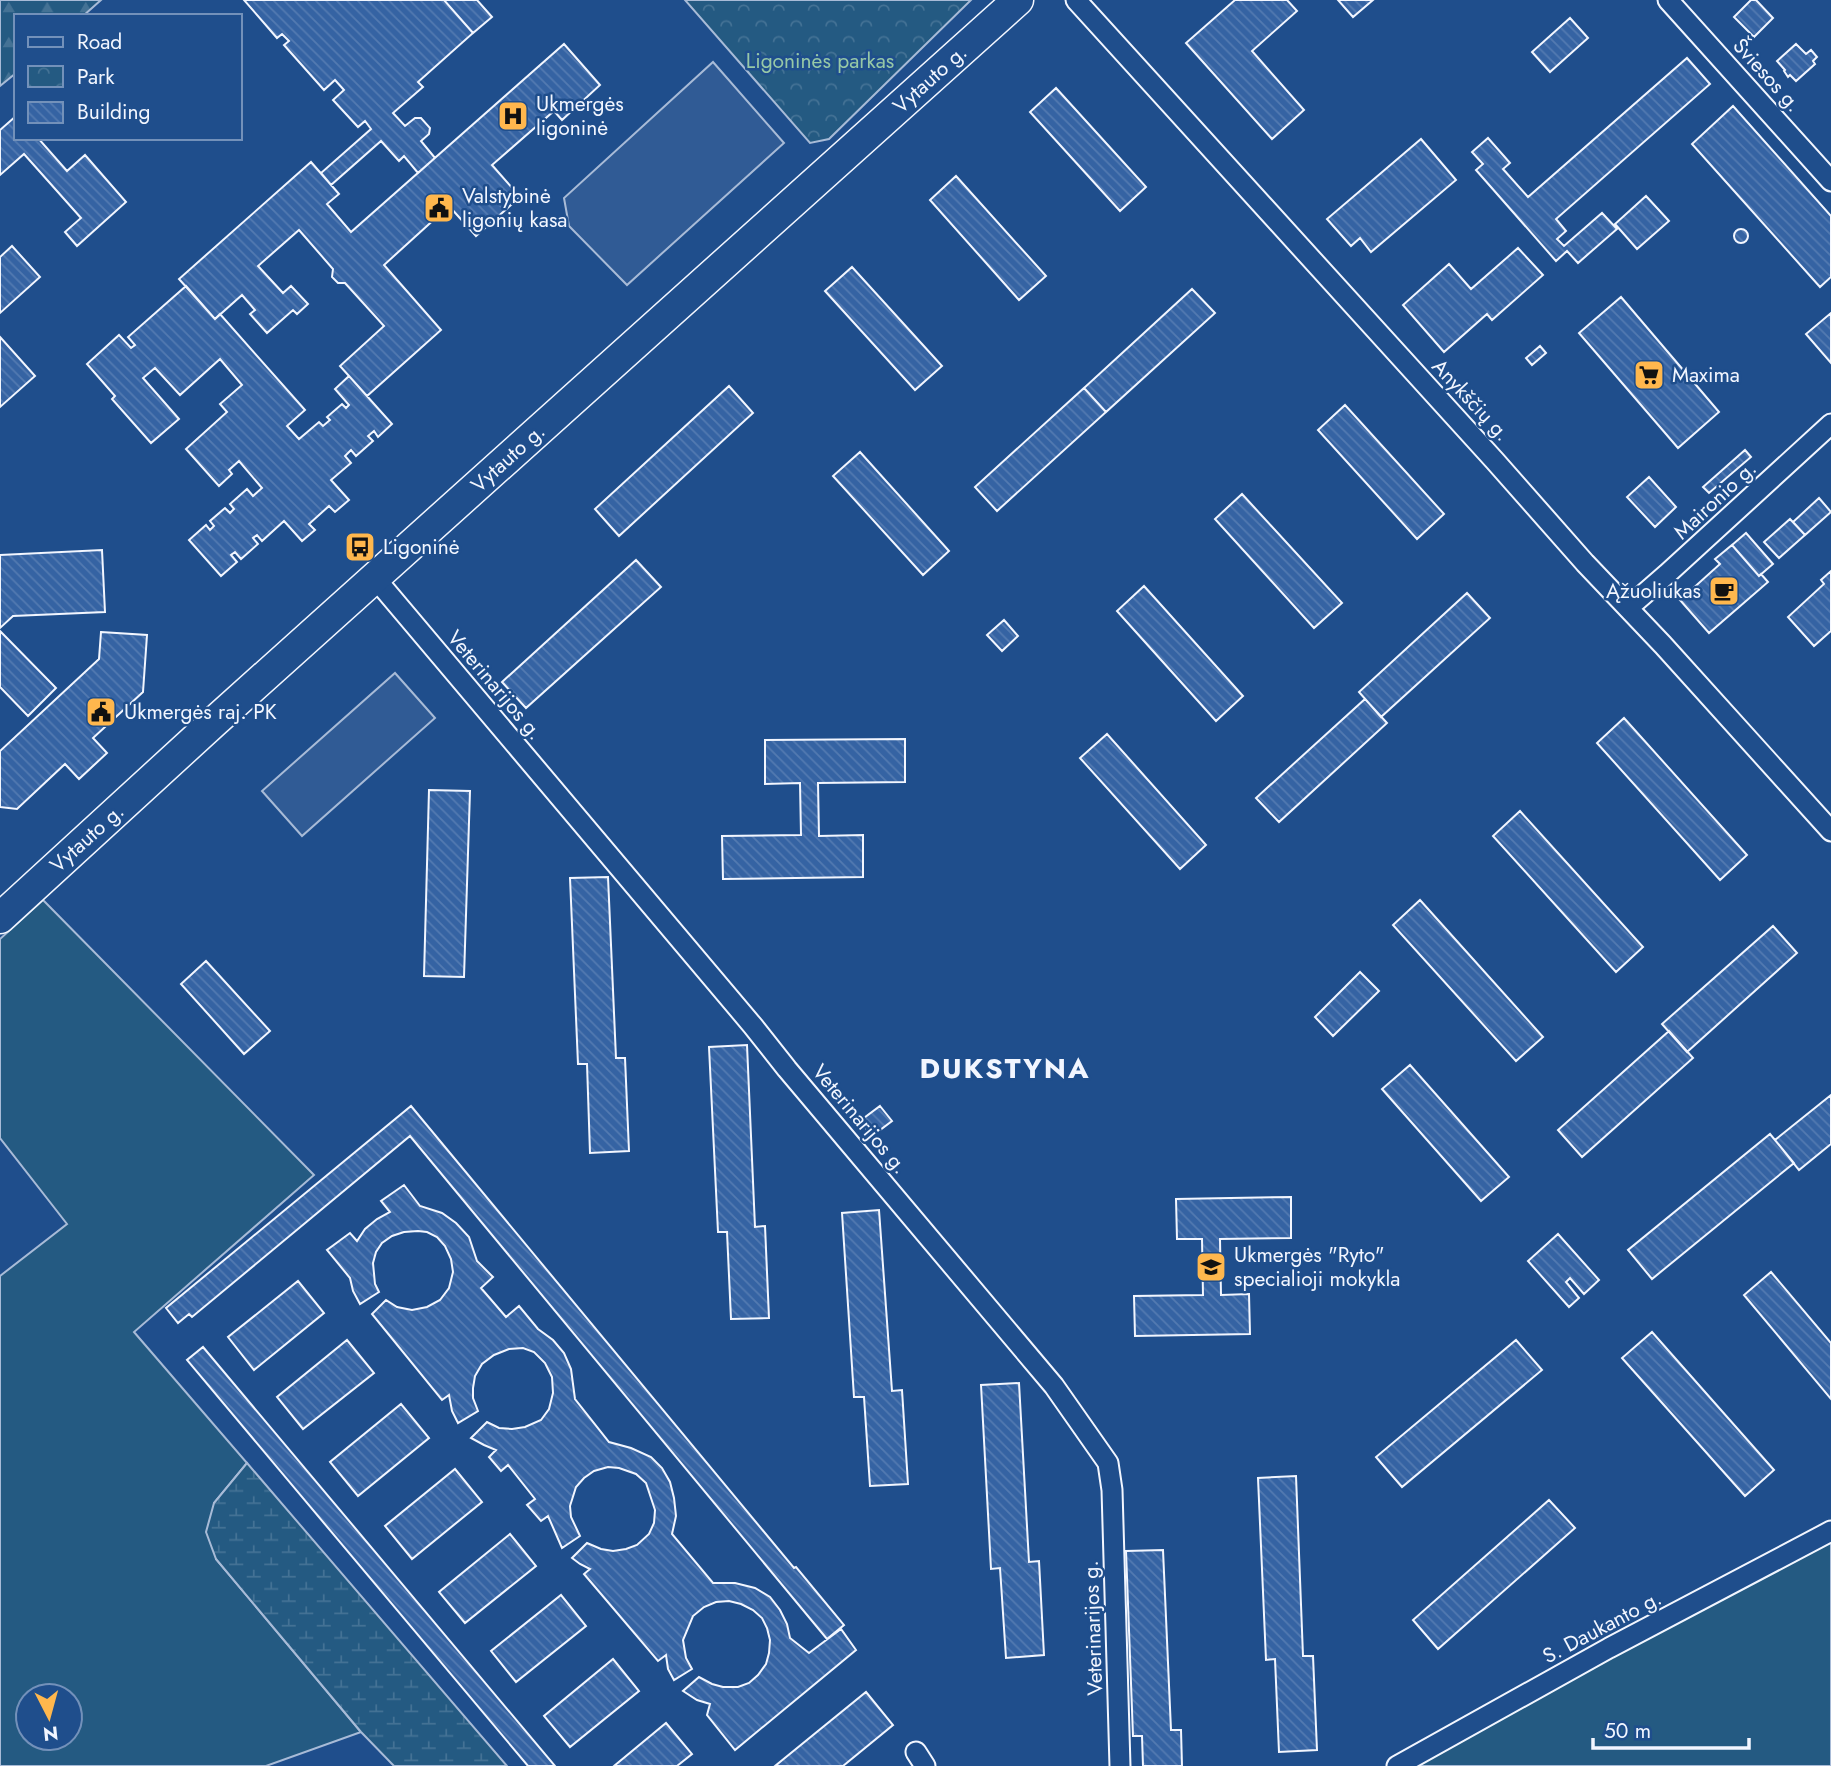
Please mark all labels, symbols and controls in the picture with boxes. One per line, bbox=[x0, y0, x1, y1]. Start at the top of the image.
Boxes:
legend bbox=[14, 14, 242, 140]
text: Road bbox=[77, 27, 122, 57]
street label: Šviesos g. bbox=[1726, 32, 1808, 118]
street label: Vytauto g. bbox=[886, 38, 974, 120]
park label: Ligoninės parkas bbox=[746, 46, 894, 76]
text: Park bbox=[77, 62, 115, 92]
place label: Ukmergės ligoninė bbox=[536, 89, 624, 143]
text: Building bbox=[77, 97, 150, 127]
hospital icon: Ukmergės ligoninė bbox=[496, 99, 530, 133]
place label: Valstybinė ligonių kasa bbox=[462, 181, 567, 235]
public building icon: Valstybinė ligonių kasa bbox=[422, 191, 456, 225]
street label: Anykščių g. bbox=[1425, 352, 1517, 448]
supermarket icon: Maxima bbox=[1632, 358, 1666, 392]
place label: Maxima bbox=[1672, 360, 1740, 390]
street label: Vytauto g. bbox=[464, 417, 552, 499]
street label: Maironio g. bbox=[1667, 454, 1763, 546]
bus stop icon: Ligoninė bbox=[343, 530, 377, 564]
place label: Ligoninė bbox=[383, 532, 460, 562]
cafe icon: Ąžuoliukas bbox=[1707, 574, 1741, 608]
place label: Ąžuoliukas bbox=[1606, 576, 1701, 606]
street label: Veterinarijos g. bbox=[440, 624, 550, 746]
public building icon: Ukmergės raj. PK bbox=[84, 695, 118, 729]
place label: Ukmergės raj. PK bbox=[124, 697, 277, 727]
street label: Vytauto g. bbox=[43, 797, 131, 879]
district label: DUKSTYNA bbox=[919, 1048, 1091, 1089]
street label: Veterinarijos g. bbox=[805, 1058, 915, 1180]
place label: Ukmergės "Ryto" specialioji mokykla bbox=[1234, 1240, 1400, 1294]
school or university icon: Ukmergės "Ryto" specialioji mokykla bbox=[1194, 1250, 1228, 1284]
street label: Veterinarijos g. bbox=[1076, 1560, 1110, 1696]
street label: S. Daukanto g. bbox=[1537, 1583, 1667, 1671]
north arrow bbox=[14, 1682, 84, 1752]
scale bar bbox=[1593, 1706, 1749, 1750]
text: 50 m bbox=[1604, 1716, 1651, 1746]
text: N bbox=[42, 1719, 60, 1748]

